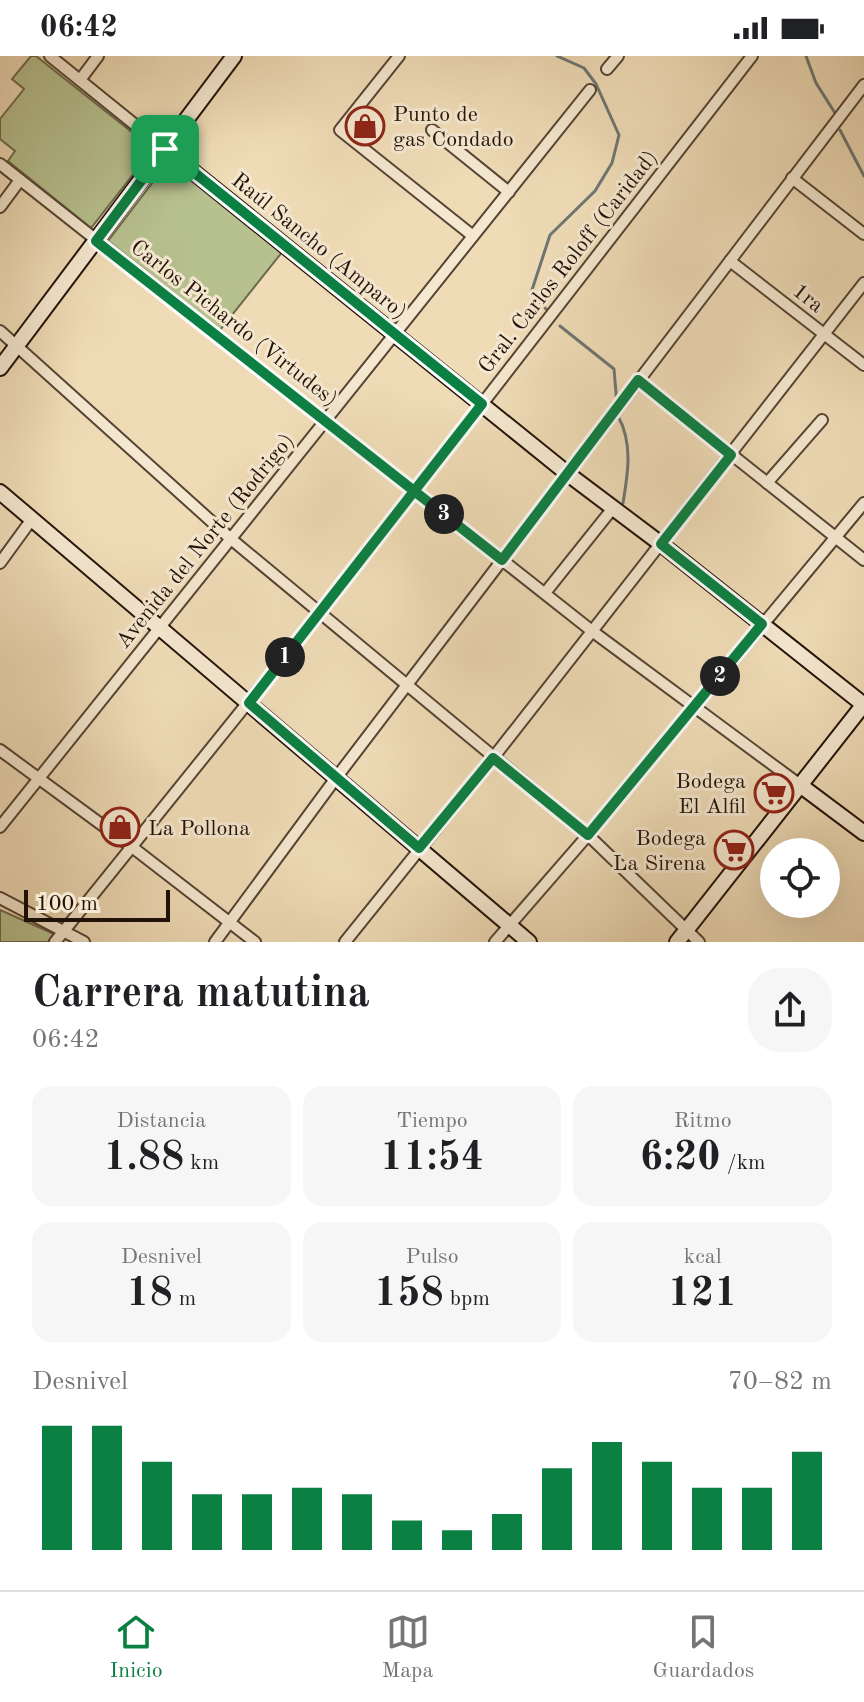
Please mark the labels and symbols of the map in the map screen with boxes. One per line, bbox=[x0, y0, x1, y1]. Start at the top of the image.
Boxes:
place label: Punto de gas Condado bbox=[393, 104, 514, 151]
shop icon: Punto de gas Condado bbox=[344, 105, 386, 147]
pin bbox=[131, 115, 199, 183]
street label: Gral. Carlos Roloff (Caridad) bbox=[475, 147, 662, 378]
street label: Raúl Sancho (Amparo) bbox=[227, 169, 410, 324]
street label: Carlos Pichardo (Virtudes) bbox=[126, 236, 341, 411]
street label: 1ra bbox=[788, 280, 828, 317]
street label: Avenida del Norte (Rodrigo) bbox=[112, 430, 299, 653]
pin: 3 bbox=[424, 494, 464, 534]
pin: 1 bbox=[265, 637, 305, 677]
pin: 2 bbox=[700, 656, 740, 696]
place label: Bodega El Alfil bbox=[676, 771, 746, 818]
supermarket icon: Bodega El Alfil bbox=[753, 772, 795, 814]
shop icon: La Pollona bbox=[99, 806, 141, 848]
place label: La Pollona bbox=[148, 818, 250, 840]
place label: Bodega La Sirena bbox=[613, 828, 706, 875]
supermarket icon: Bodega La Sirena bbox=[713, 829, 755, 871]
scale bar bbox=[24, 886, 170, 922]

